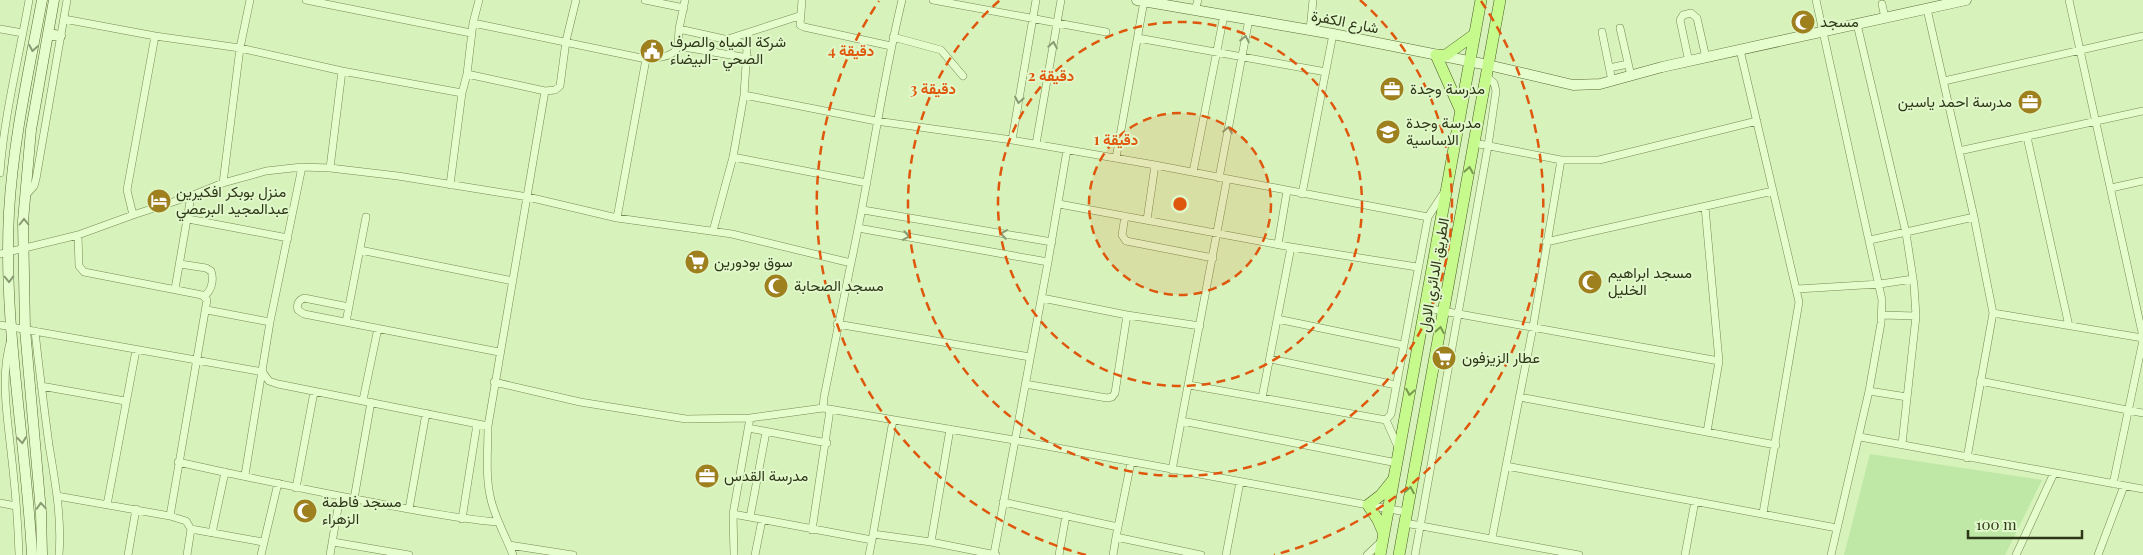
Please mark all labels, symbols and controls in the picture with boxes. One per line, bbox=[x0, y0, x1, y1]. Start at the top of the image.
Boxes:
street label: شارع الكفرة bbox=[1309, 5, 1381, 39]
mosque icon: مسجد bbox=[1790, 9, 1816, 35]
place label: مسجد bbox=[1820, 11, 1859, 31]
place label: شركة المياه والصرف الصحي -البيضاء bbox=[670, 31, 786, 72]
one-way arrow bbox=[1240, 34, 1250, 43]
public building icon: شركة المياه والصرف الصحي -البيضاء bbox=[639, 38, 665, 64]
text: 4 دقيقة bbox=[828, 40, 874, 60]
one-way arrow bbox=[1047, 40, 1057, 49]
one-way arrow bbox=[29, 44, 39, 52]
text: 2 دقيقة bbox=[1028, 65, 1074, 85]
office icon: مدرسة وجدة bbox=[1379, 76, 1405, 102]
text: 3 دقيقة bbox=[910, 78, 956, 98]
place label: مدرسة وجدة bbox=[1410, 78, 1485, 98]
office icon: مدرسة احمد ياسين bbox=[2017, 89, 2043, 115]
place label: مدرسة احمد ياسين bbox=[1898, 91, 2012, 112]
one-way arrow bbox=[1014, 95, 1024, 104]
place label: مدرسة وجدة الاساسية bbox=[1406, 112, 1481, 149]
school or university icon: مدرسة وجدة الاساسية bbox=[1375, 119, 1401, 145]
one-way arrow bbox=[1222, 125, 1233, 134]
text: 1 دقيقة bbox=[1094, 129, 1138, 149]
one-way arrow bbox=[1463, 166, 1473, 175]
place label: منزل بوبكر افكيرين عبدالمجيد البرعصي bbox=[176, 181, 289, 222]
hotel icon: منزل بوبكر افكيرين عبدالمجيد البرعصي bbox=[146, 188, 172, 214]
centre of rings bbox=[1171, 195, 1189, 213]
street label: الطريق الدائري الاول bbox=[1413, 216, 1457, 334]
one-way arrow bbox=[19, 218, 29, 226]
one-way arrow bbox=[999, 230, 1008, 240]
one-way arrow bbox=[902, 231, 911, 241]
supermarket icon: سوق بودورين bbox=[684, 249, 710, 275]
place label: سوق بودورين bbox=[714, 251, 793, 272]
place label: مسجد ابراهيم الخليل bbox=[1608, 262, 1692, 299]
mosque icon: مسجد ابراهيم الخليل bbox=[1577, 269, 1603, 295]
mosque icon: مسجد الصحابة bbox=[763, 273, 789, 299]
one-way arrow bbox=[4, 275, 15, 283]
place label: مسجد الصحابة bbox=[794, 275, 884, 295]
one-way arrow bbox=[1434, 326, 1444, 334]
supermarket icon: عطار الزيزفون bbox=[1431, 345, 1457, 371]
place label: عطار الزيزفون bbox=[1462, 347, 1540, 367]
one-way arrow bbox=[1405, 388, 1416, 397]
one-way arrow bbox=[16, 437, 27, 445]
office icon: مدرسة القدس bbox=[694, 463, 720, 489]
place label: مدرسة القدس bbox=[724, 465, 808, 486]
one-way arrow bbox=[1405, 485, 1415, 494]
place label: مسجد فاطمة الزهراء bbox=[322, 491, 402, 528]
mosque icon: مسجد فاطمة الزهراء bbox=[292, 498, 318, 524]
one-way arrow bbox=[35, 502, 46, 510]
scale bar bbox=[1968, 508, 2082, 540]
text: 100 m bbox=[1976, 514, 2017, 534]

